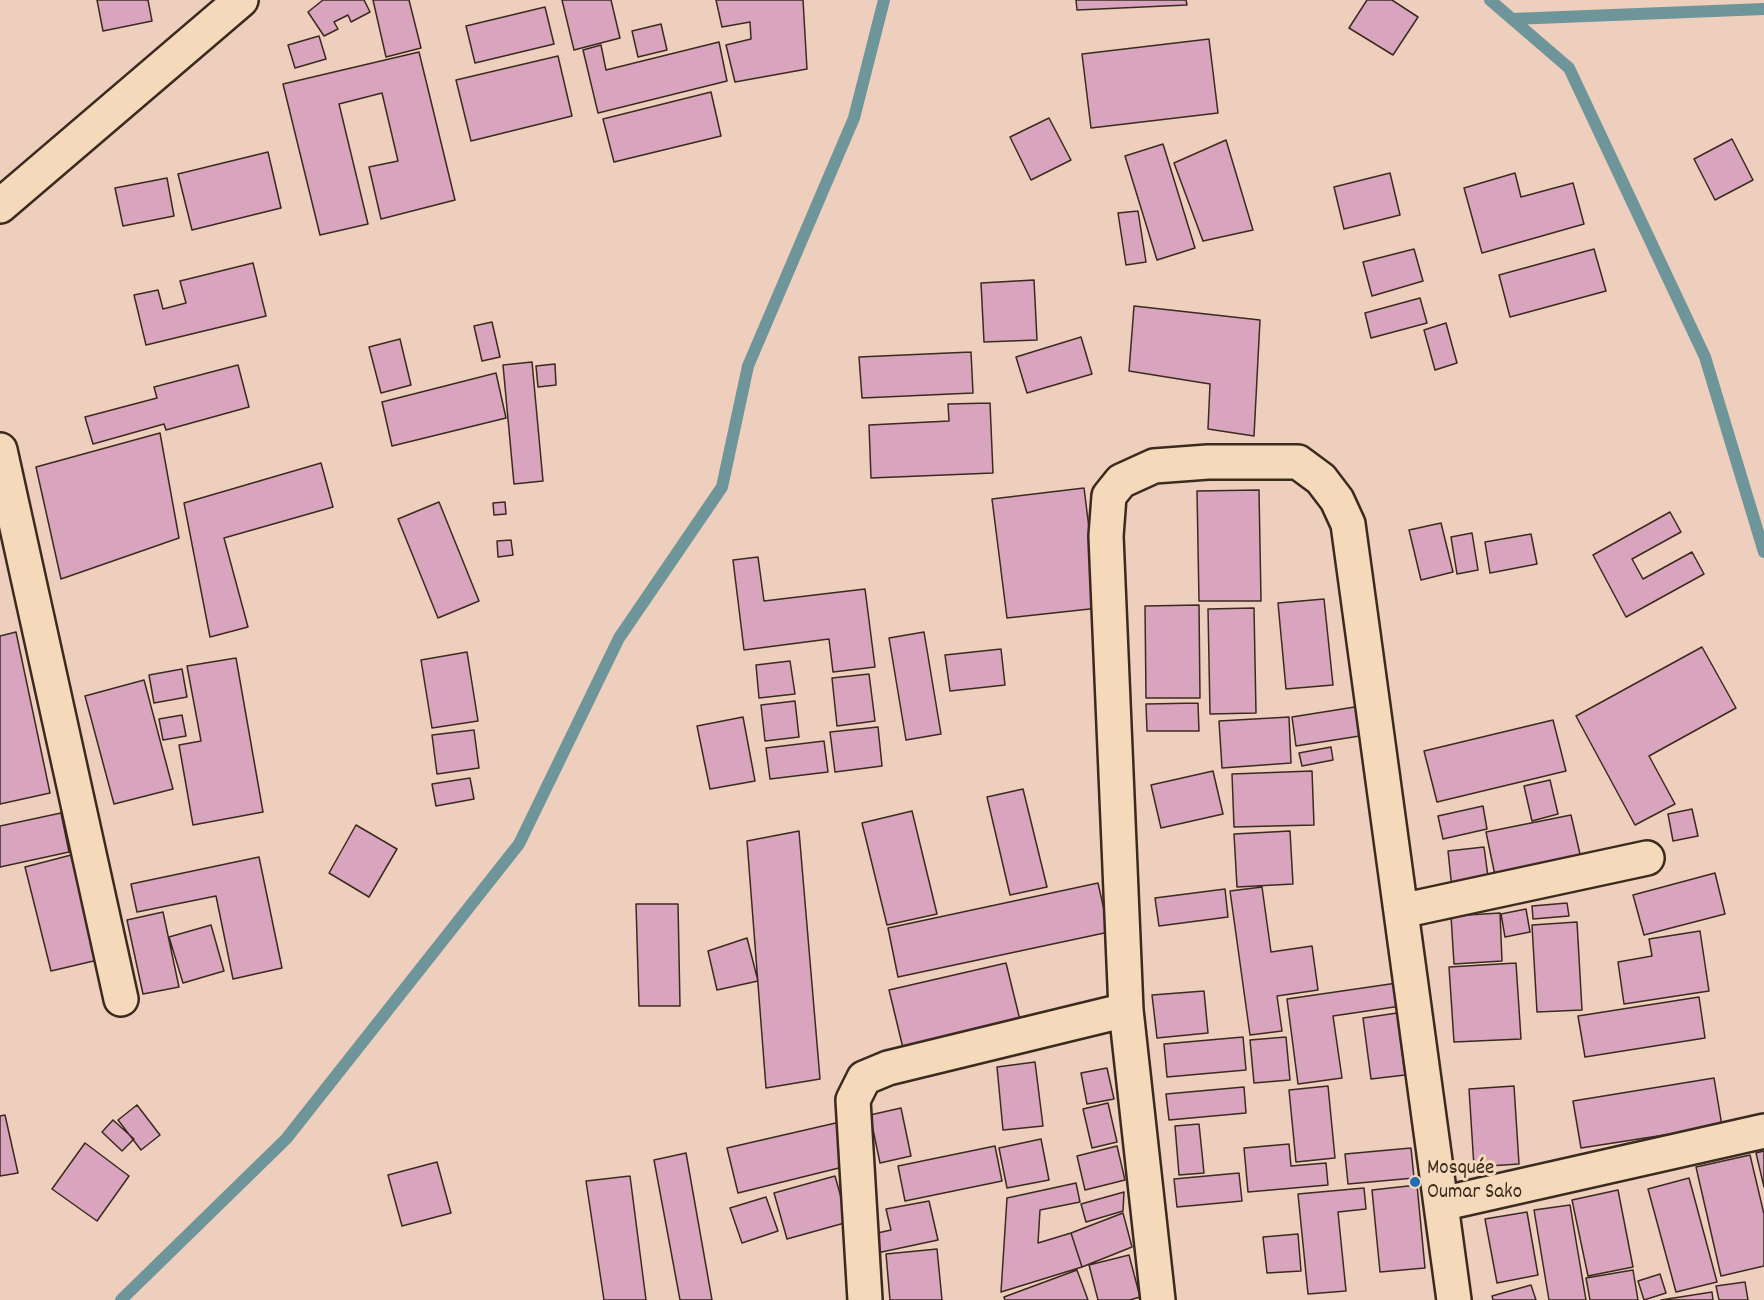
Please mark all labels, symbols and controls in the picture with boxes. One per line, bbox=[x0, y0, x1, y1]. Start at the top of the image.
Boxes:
place label: Mosquée Oumar Sako bbox=[1427, 1157, 1522, 1207]
marker: Mosquée Oumar Sako bbox=[1408, 1175, 1422, 1189]

